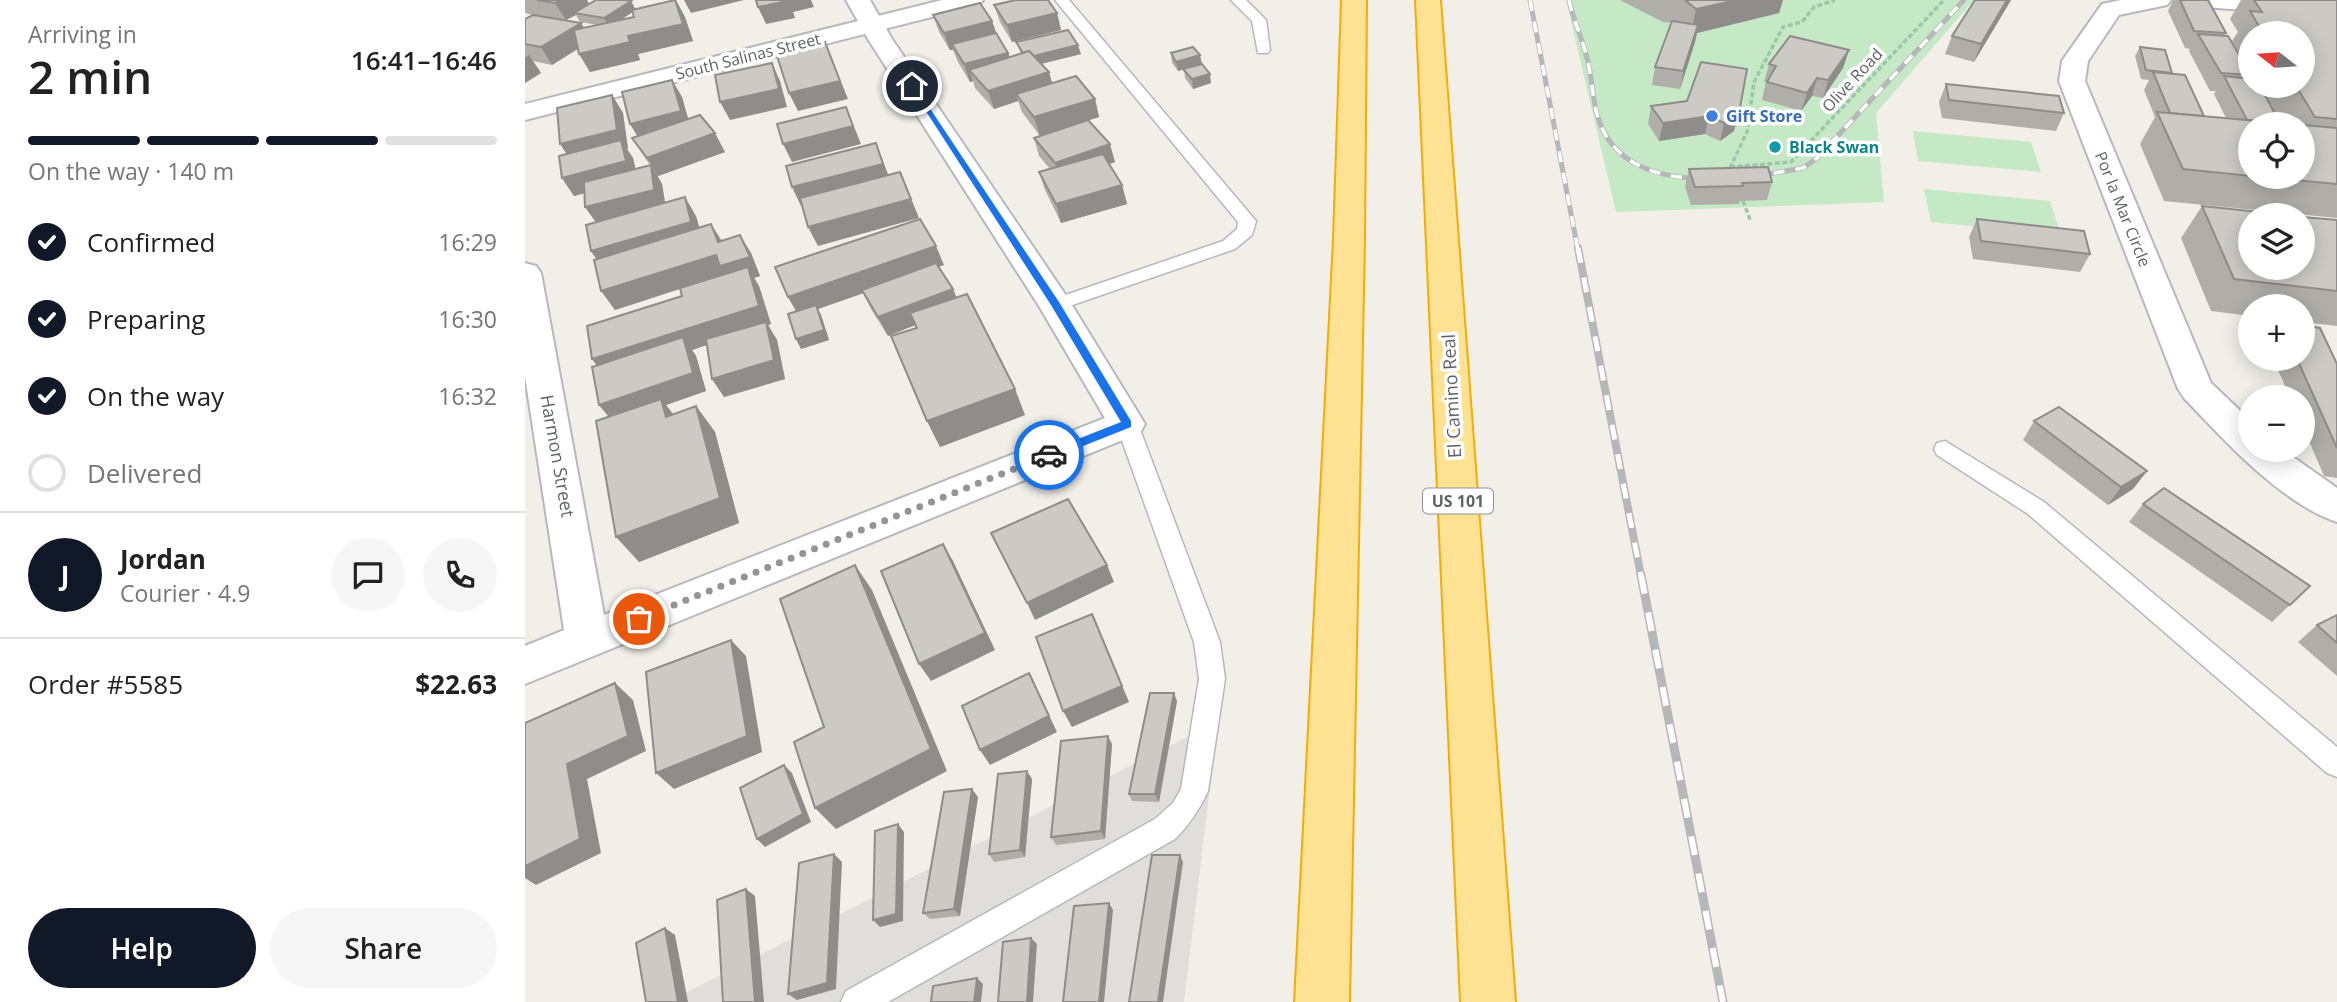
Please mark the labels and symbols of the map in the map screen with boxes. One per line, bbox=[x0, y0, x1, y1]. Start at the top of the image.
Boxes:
north arrow bbox=[2238, 21, 2315, 98]
street label: South Salinas Street bbox=[673, 27, 823, 85]
street label: Olive Road bbox=[1817, 43, 1887, 117]
pin bbox=[882, 56, 942, 116]
place label: Gift Store bbox=[1726, 105, 1802, 127]
marker: Gift Store bbox=[1704, 108, 1720, 124]
place label: Black Swan bbox=[1789, 136, 1879, 158]
marker: Black Swan bbox=[1767, 139, 1783, 155]
street label: Por la Mar Circle bbox=[2090, 148, 2156, 270]
street label: El Camino Real bbox=[1436, 333, 1466, 459]
street label: Harmon Street bbox=[535, 393, 581, 519]
courier bbox=[1014, 420, 1084, 490]
road number: US 101 bbox=[1423, 488, 1493, 514]
pin bbox=[609, 589, 669, 649]

